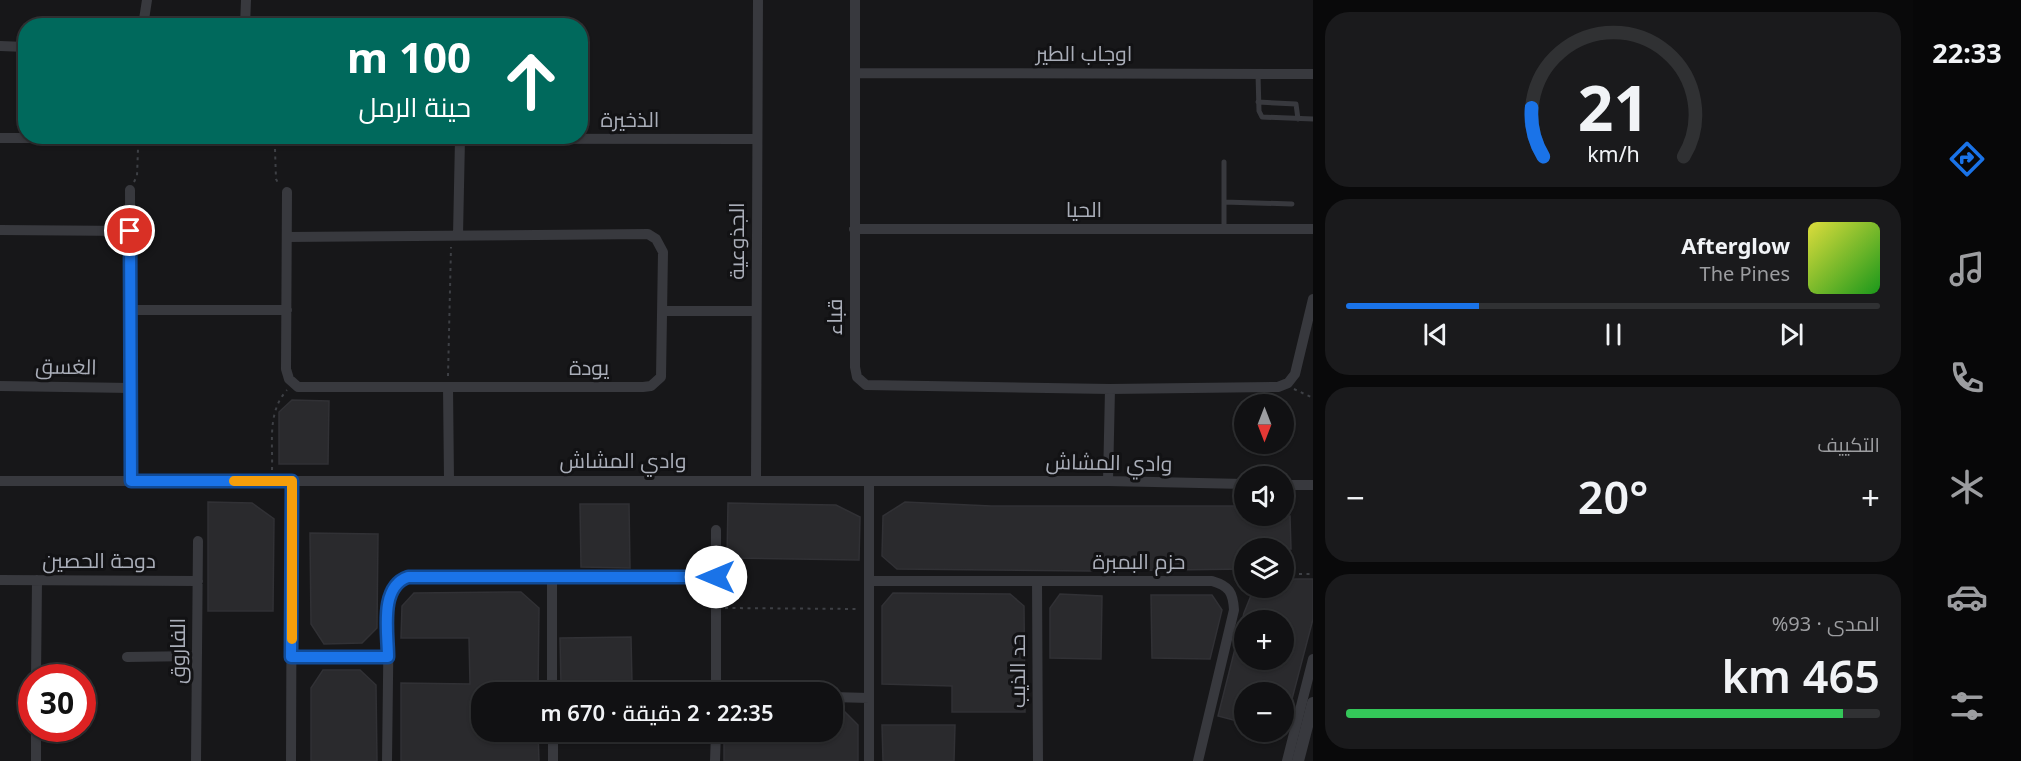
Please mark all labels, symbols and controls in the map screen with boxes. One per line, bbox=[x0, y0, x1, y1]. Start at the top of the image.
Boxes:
text: 100 m bbox=[347, 28, 471, 85]
text: 22:33 bbox=[1932, 34, 2002, 71]
street label: اوجاب الطير bbox=[1035, 39, 1132, 67]
icon: ahead bbox=[492, 42, 570, 120]
text: 21 bbox=[1577, 64, 1649, 149]
text: حينة الرمل bbox=[359, 88, 471, 125]
street label: الذخيرة bbox=[600, 105, 660, 133]
icon: directions bbox=[1946, 138, 1988, 180]
text: km/h bbox=[1587, 139, 1639, 168]
street label: الحيا bbox=[1066, 195, 1102, 223]
street label: الجذوعية bbox=[722, 202, 750, 280]
pin bbox=[104, 205, 155, 256]
icon: arrive bbox=[113, 214, 146, 247]
text: Afterglow bbox=[1681, 230, 1790, 260]
icon: music bbox=[1946, 248, 1988, 290]
text: The Pines bbox=[1700, 260, 1790, 287]
street label: قباء bbox=[820, 299, 848, 335]
icon: previous bbox=[1419, 318, 1452, 351]
icon: pause bbox=[1597, 318, 1630, 351]
icon: next bbox=[1775, 318, 1808, 351]
street label: الغسق bbox=[35, 351, 97, 381]
street label: يودة bbox=[569, 353, 609, 381]
icon: phone bbox=[1946, 357, 1988, 399]
north arrow bbox=[1234, 394, 1294, 454]
map controls bbox=[1234, 394, 1294, 742]
text: التكييف bbox=[1817, 431, 1880, 458]
street label: وادي المشاش bbox=[560, 446, 686, 477]
street label: وادي المشاش bbox=[1045, 447, 1173, 480]
button: sound bbox=[1234, 466, 1294, 526]
text: 20° bbox=[1578, 466, 1648, 527]
icon: climate bbox=[1946, 466, 1988, 508]
text: − bbox=[1346, 475, 1365, 520]
text: + bbox=[1861, 475, 1880, 520]
button: layers bbox=[1234, 538, 1294, 598]
position arrow bbox=[684, 545, 748, 609]
street label: دوحة الحصين bbox=[42, 546, 156, 574]
street label: حزم البمبرة bbox=[1092, 547, 1186, 576]
icon: car bbox=[1946, 576, 1988, 618]
button: + bbox=[1234, 610, 1294, 670]
text: المدى · 93% bbox=[1772, 610, 1880, 637]
street label: الفاروق bbox=[163, 618, 191, 684]
street label: حد الذيب bbox=[1003, 634, 1031, 708]
text: 465 km bbox=[1721, 645, 1880, 706]
speed limit sign: 30 bbox=[18, 664, 96, 742]
button: − bbox=[1234, 682, 1294, 742]
icon: filters bbox=[1946, 685, 1988, 727]
text: 22:35 · 2 دقيقة · 670 m bbox=[541, 697, 773, 727]

